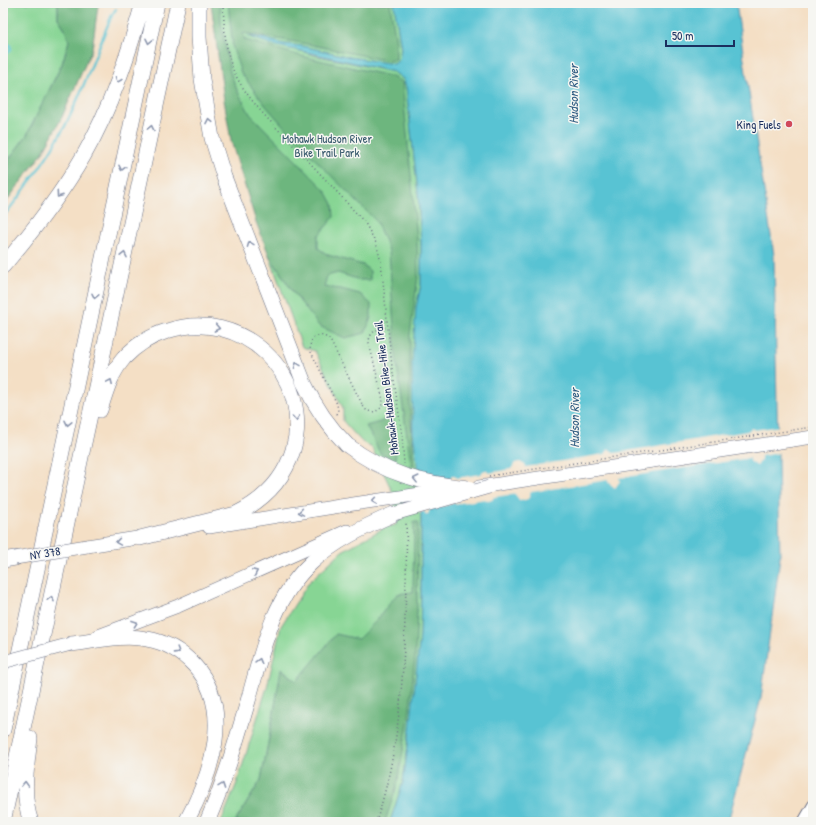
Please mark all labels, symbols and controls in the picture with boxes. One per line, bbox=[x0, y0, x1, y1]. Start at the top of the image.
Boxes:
scale bar bbox=[666, 22, 734, 48]
text: 50 m bbox=[672, 27, 693, 44]
one-way arrow bbox=[145, 38, 153, 44]
water label: Hudson River bbox=[564, 62, 582, 124]
one-way arrow bbox=[115, 77, 123, 84]
place label: King Fuels bbox=[737, 116, 781, 133]
one-way arrow bbox=[205, 118, 213, 124]
marker: King Fuels bbox=[784, 119, 794, 129]
one-way arrow bbox=[147, 125, 155, 131]
park label: Mohawk Hudson River Bike Trail Park bbox=[282, 130, 372, 161]
one-way arrow bbox=[118, 165, 126, 172]
one-way arrow bbox=[56, 191, 64, 198]
one-way arrow bbox=[247, 240, 255, 247]
one-way arrow bbox=[120, 252, 128, 258]
one-way arrow bbox=[91, 292, 99, 299]
street label: Mohawk-Hudson Bike-Hike Trail bbox=[369, 319, 403, 456]
one-way arrow bbox=[214, 323, 220, 331]
one-way arrow bbox=[293, 362, 301, 369]
one-way arrow bbox=[105, 378, 113, 386]
water label: Hudson River bbox=[565, 386, 583, 448]
one-way arrow bbox=[292, 415, 300, 421]
one-way arrow bbox=[64, 420, 73, 426]
one-way arrow bbox=[412, 476, 419, 484]
one-way arrow bbox=[371, 496, 377, 505]
one-way arrow bbox=[298, 507, 304, 516]
one-way arrow bbox=[114, 537, 121, 545]
street label: NY 378 bbox=[28, 542, 62, 564]
one-way arrow bbox=[250, 569, 258, 577]
one-way arrow bbox=[46, 595, 54, 602]
one-way arrow bbox=[131, 619, 138, 627]
one-way arrow bbox=[173, 647, 180, 654]
one-way arrow bbox=[254, 658, 263, 665]
one-way arrow bbox=[21, 781, 29, 787]
one-way arrow bbox=[217, 782, 226, 789]

